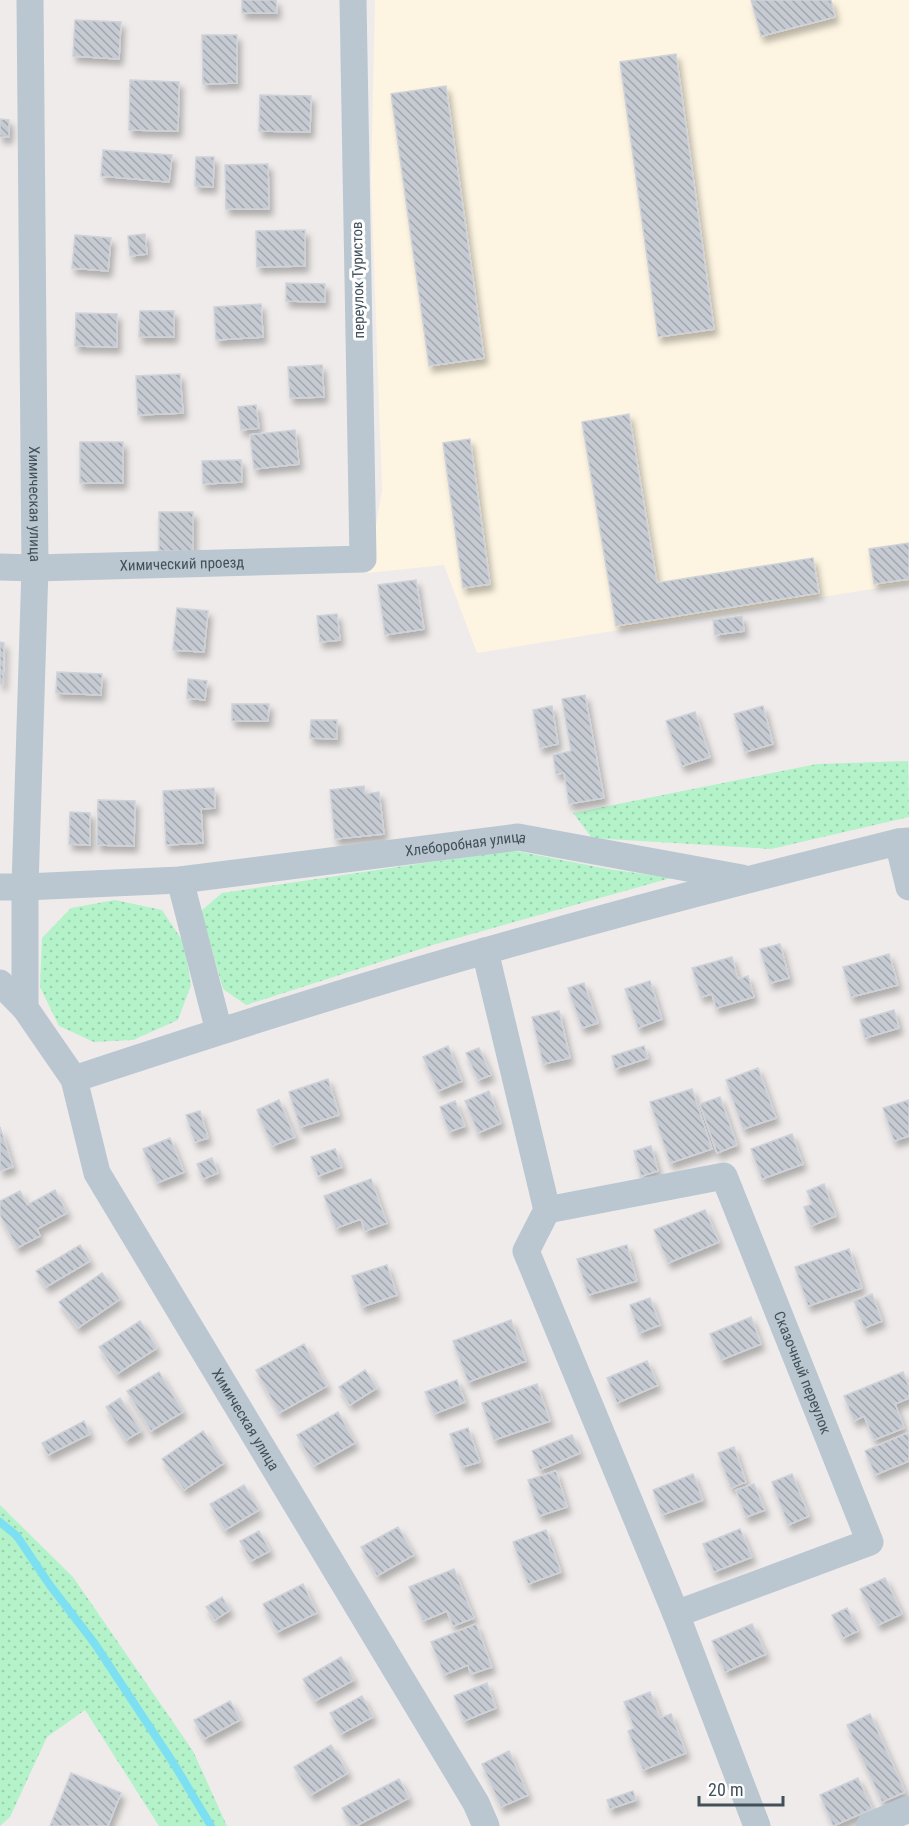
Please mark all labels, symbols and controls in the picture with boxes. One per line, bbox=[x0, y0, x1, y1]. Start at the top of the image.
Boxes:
street label: переулок Туристов bbox=[348, 221, 368, 339]
street label: Химическая улица bbox=[25, 446, 44, 562]
street label: Химический проезд bbox=[119, 553, 245, 575]
street label: Хлеборобная улица bbox=[404, 828, 528, 860]
street label: Сказочный переулок bbox=[770, 1309, 835, 1437]
street label: Химическая улица bbox=[208, 1365, 283, 1474]
scale bar bbox=[699, 1769, 783, 1807]
text: 20 m bbox=[708, 1779, 743, 1800]

